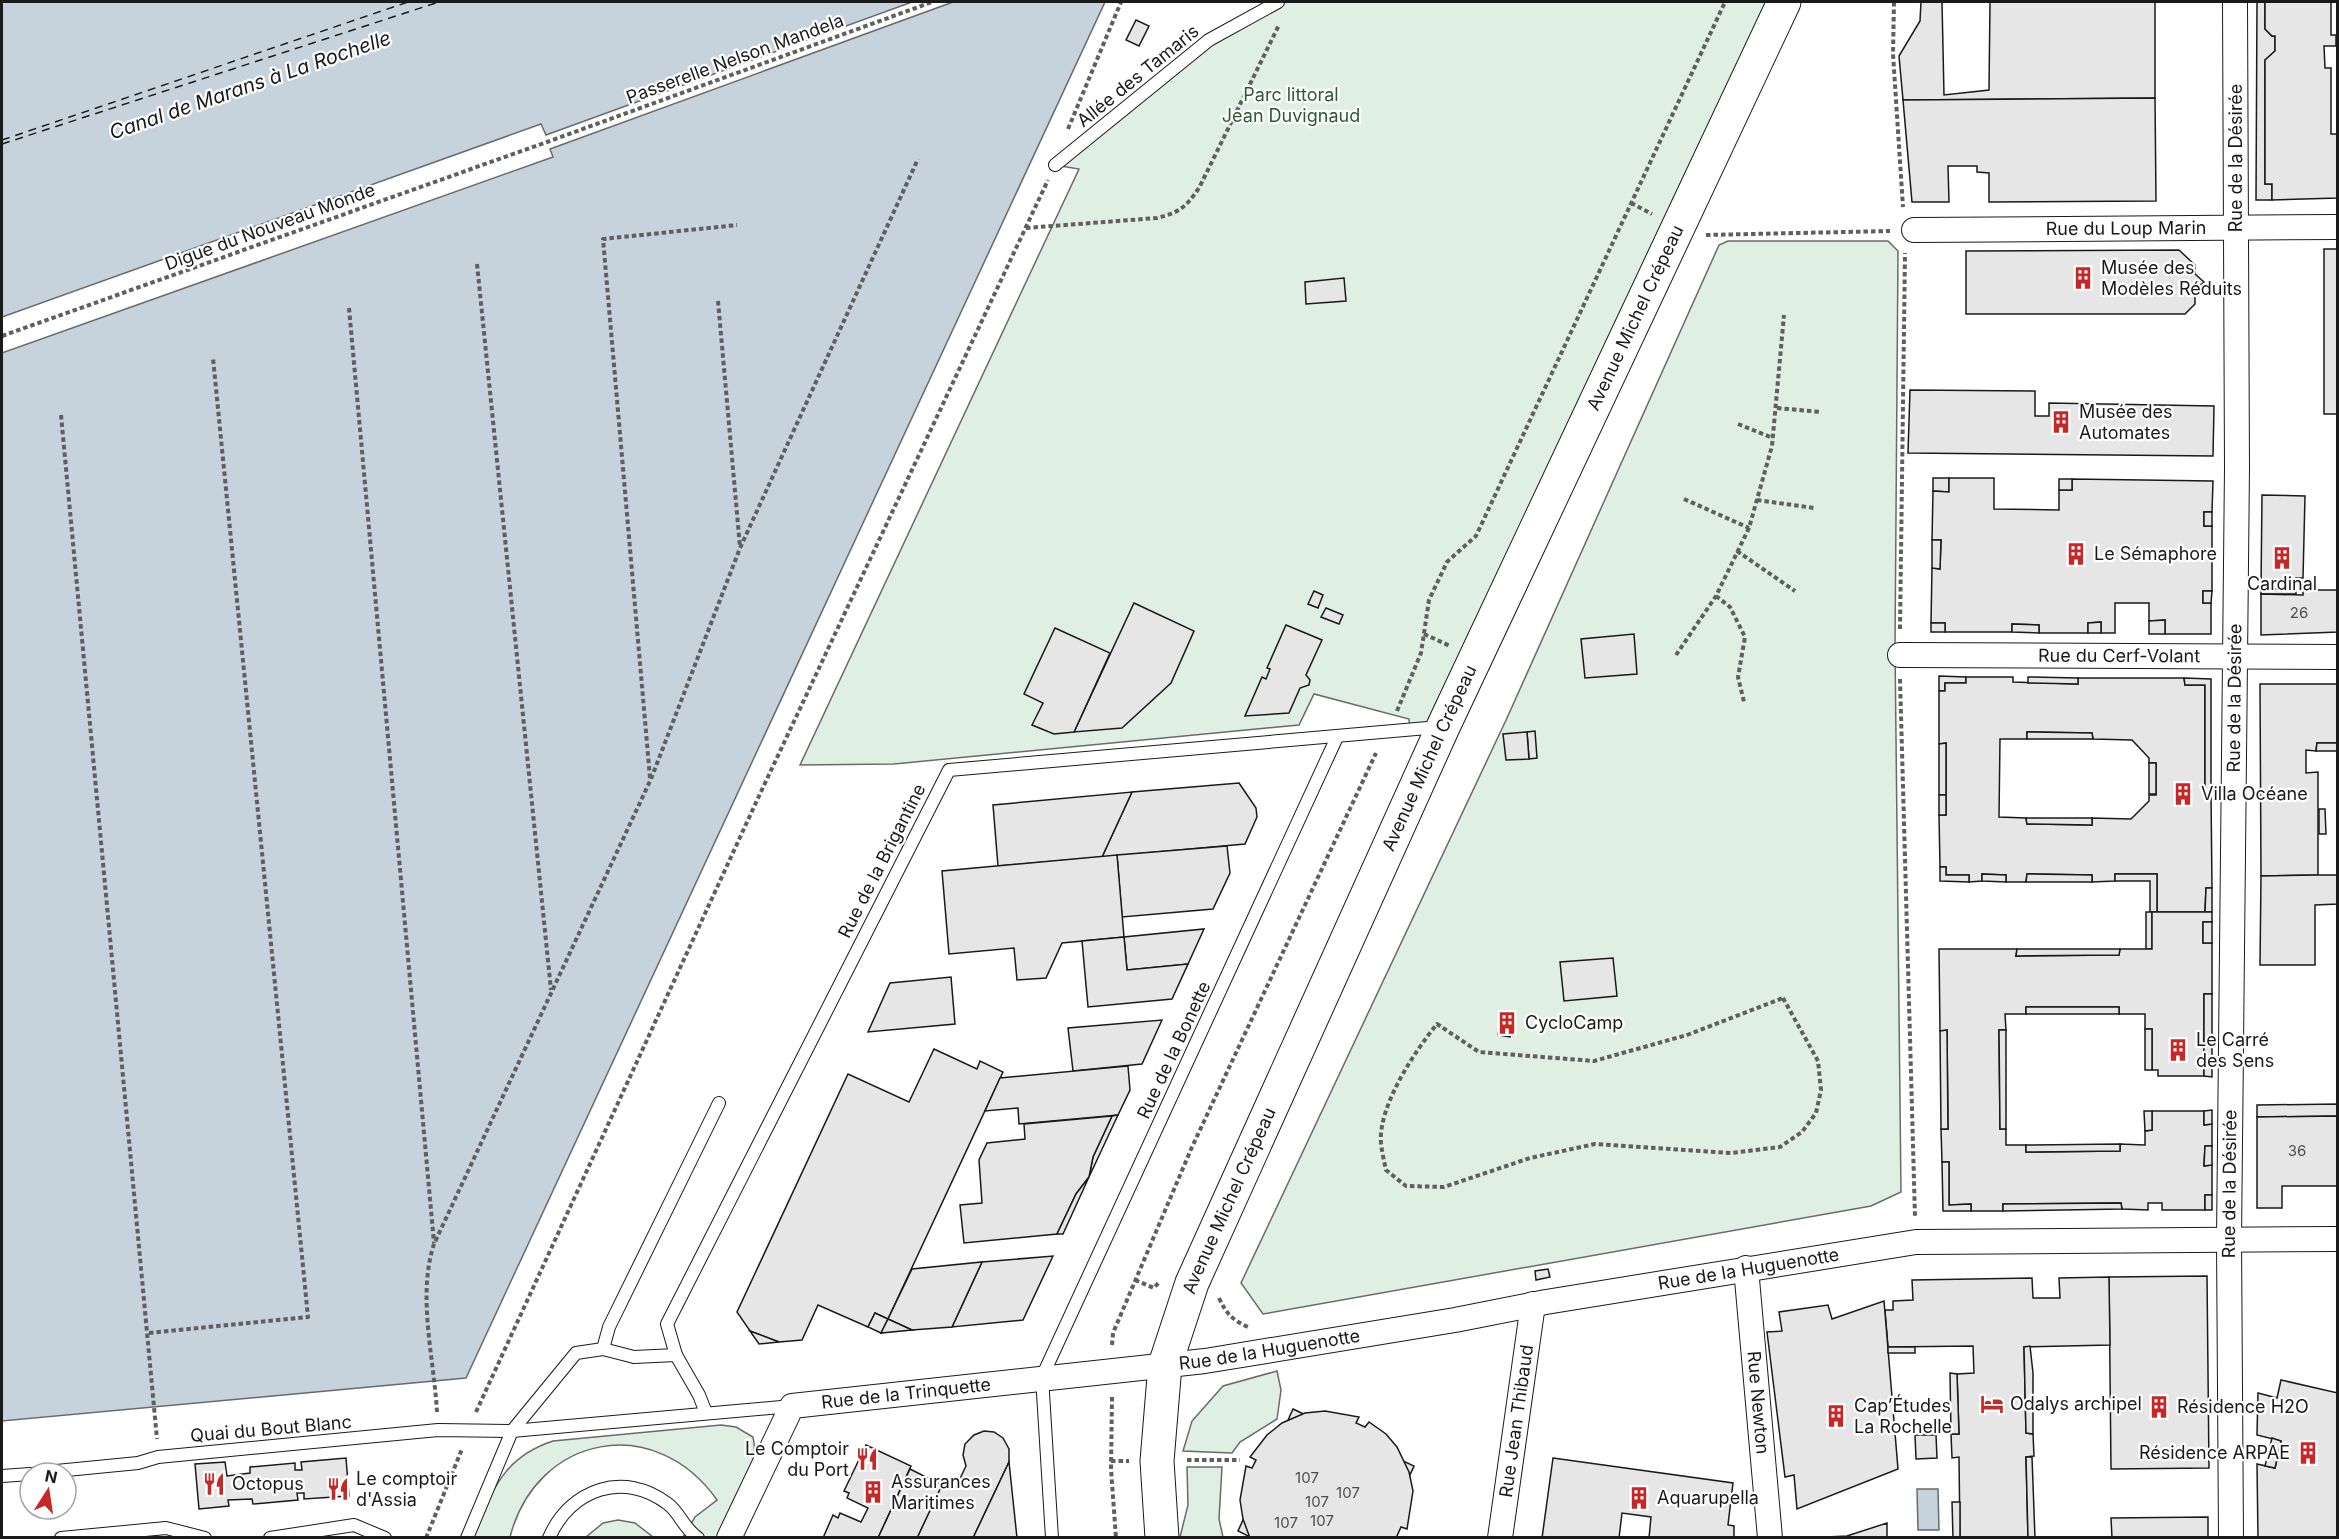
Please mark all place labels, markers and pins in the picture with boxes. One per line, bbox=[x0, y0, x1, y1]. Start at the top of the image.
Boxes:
place label: Musée des Modèles Réduits bbox=[2101, 257, 2242, 299]
building icon: Musée des Modèles Réduits bbox=[2070, 265, 2096, 291]
place label: Musée des Automates bbox=[2079, 401, 2172, 443]
building icon: Musée des Automates bbox=[2048, 409, 2074, 435]
building icon: Le Sémaphore bbox=[2063, 541, 2089, 567]
place label: Le Sémaphore bbox=[2094, 543, 2217, 564]
building icon: Cardinal bbox=[2269, 545, 2295, 571]
place label: Cardinal bbox=[2247, 573, 2317, 594]
building icon: Villa Océane bbox=[2170, 781, 2196, 807]
place label: Villa Océane bbox=[2201, 783, 2308, 804]
building icon: CycloCamp bbox=[1494, 1010, 1520, 1036]
place label: CycloCamp bbox=[1525, 1012, 1623, 1033]
place label: Le Carré des Sens bbox=[2196, 1029, 2274, 1071]
building icon: Le Carré des Sens bbox=[2165, 1037, 2191, 1063]
hotel icon: Odalys archipel bbox=[1979, 1391, 2005, 1417]
place label: Odalys archipel bbox=[2010, 1393, 2142, 1414]
place label: Cap’Études La Rochelle bbox=[1854, 1394, 1952, 1437]
building icon: Résidence H2O bbox=[2146, 1394, 2172, 1420]
place label: Résidence H2O bbox=[2177, 1396, 2309, 1417]
building icon: Cap’Études La Rochelle bbox=[1823, 1403, 1849, 1429]
place label: Le Comptoir du Port bbox=[745, 1438, 849, 1480]
building icon: Résidence ARPAE bbox=[2295, 1440, 2321, 1466]
place label: Résidence ARPAE bbox=[2139, 1442, 2290, 1463]
restaurant icon: Le Comptoir du Port bbox=[854, 1446, 880, 1472]
place label: Le comptoir d'Assia bbox=[356, 1468, 457, 1510]
restaurant icon: Octopus bbox=[201, 1471, 227, 1497]
place label: Assurances Maritimes bbox=[891, 1471, 991, 1513]
place label: Octopus bbox=[232, 1473, 304, 1494]
restaurant icon: Le comptoir d'Assia bbox=[325, 1476, 351, 1502]
building icon: Assurances Maritimes bbox=[860, 1479, 886, 1505]
building icon: Aquarupella bbox=[1626, 1485, 1652, 1511]
place label: Aquarupella bbox=[1657, 1487, 1759, 1508]

